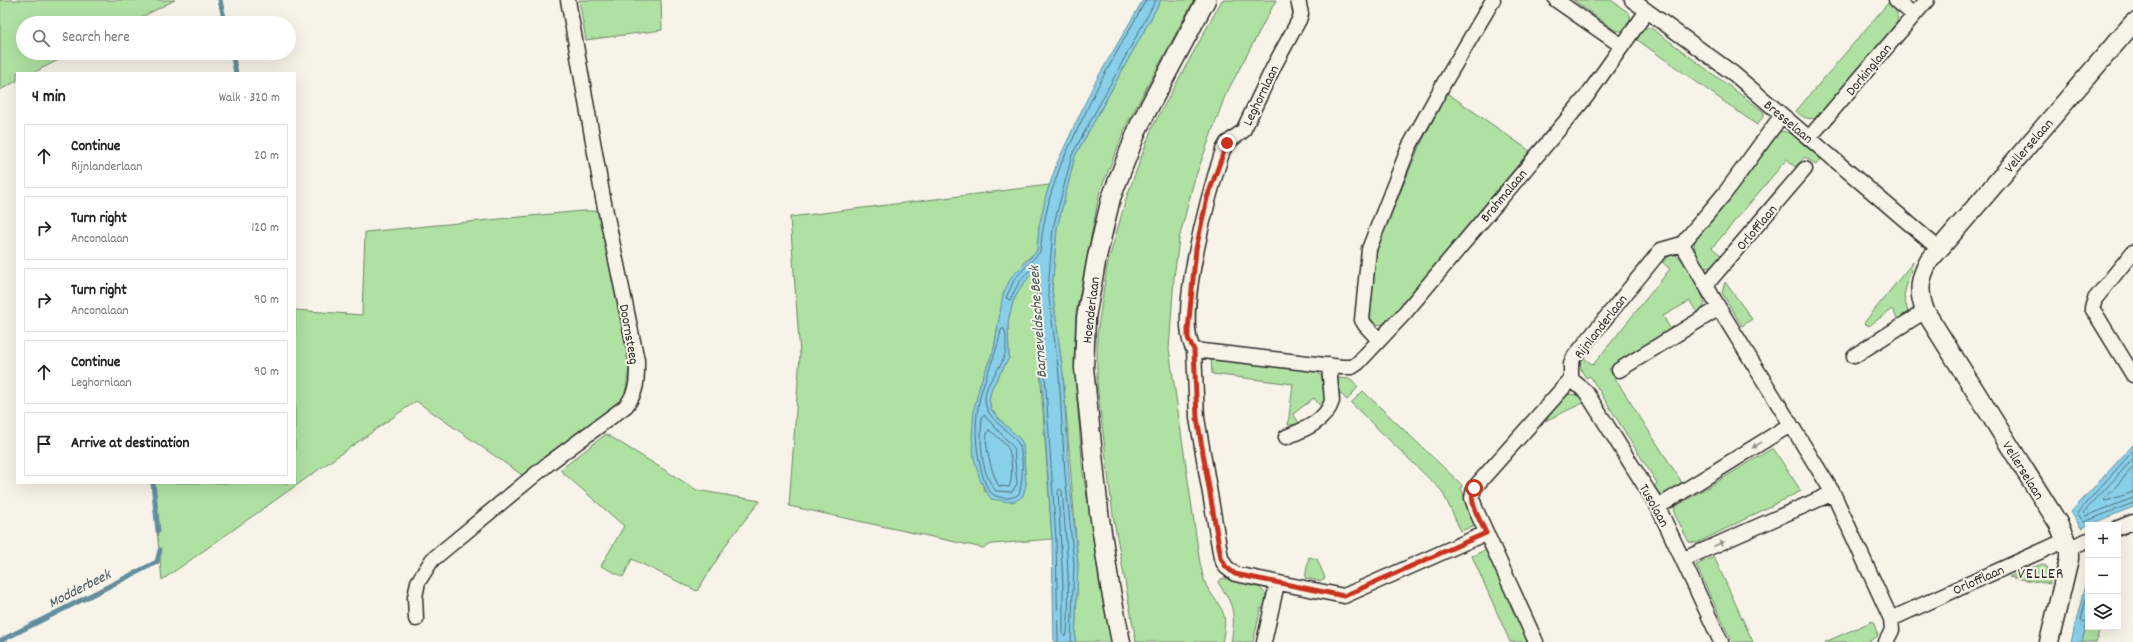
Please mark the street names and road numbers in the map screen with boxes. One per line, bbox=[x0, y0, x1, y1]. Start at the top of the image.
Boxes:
street label: Dorkinglaan bbox=[1842, 40, 1897, 101]
street label: Leghornlaan bbox=[1239, 62, 1285, 130]
street label: Bresselaan bbox=[1759, 96, 1817, 149]
street label: Vellerselaan bbox=[2000, 115, 2059, 178]
street label: Brahmalaan bbox=[1476, 165, 1533, 227]
street label: Orlofflaan bbox=[1732, 201, 1783, 256]
street label: Hoenderlaan bbox=[1078, 276, 1106, 345]
street label: Rijnlanderlaan bbox=[1570, 291, 1633, 364]
street label: Doornsteeg bbox=[613, 303, 643, 366]
street label: Vellerselaan bbox=[1996, 438, 2048, 504]
street label: Tusolaan bbox=[1633, 481, 1673, 531]
street label: Orlofflaan bbox=[1950, 561, 2008, 601]

